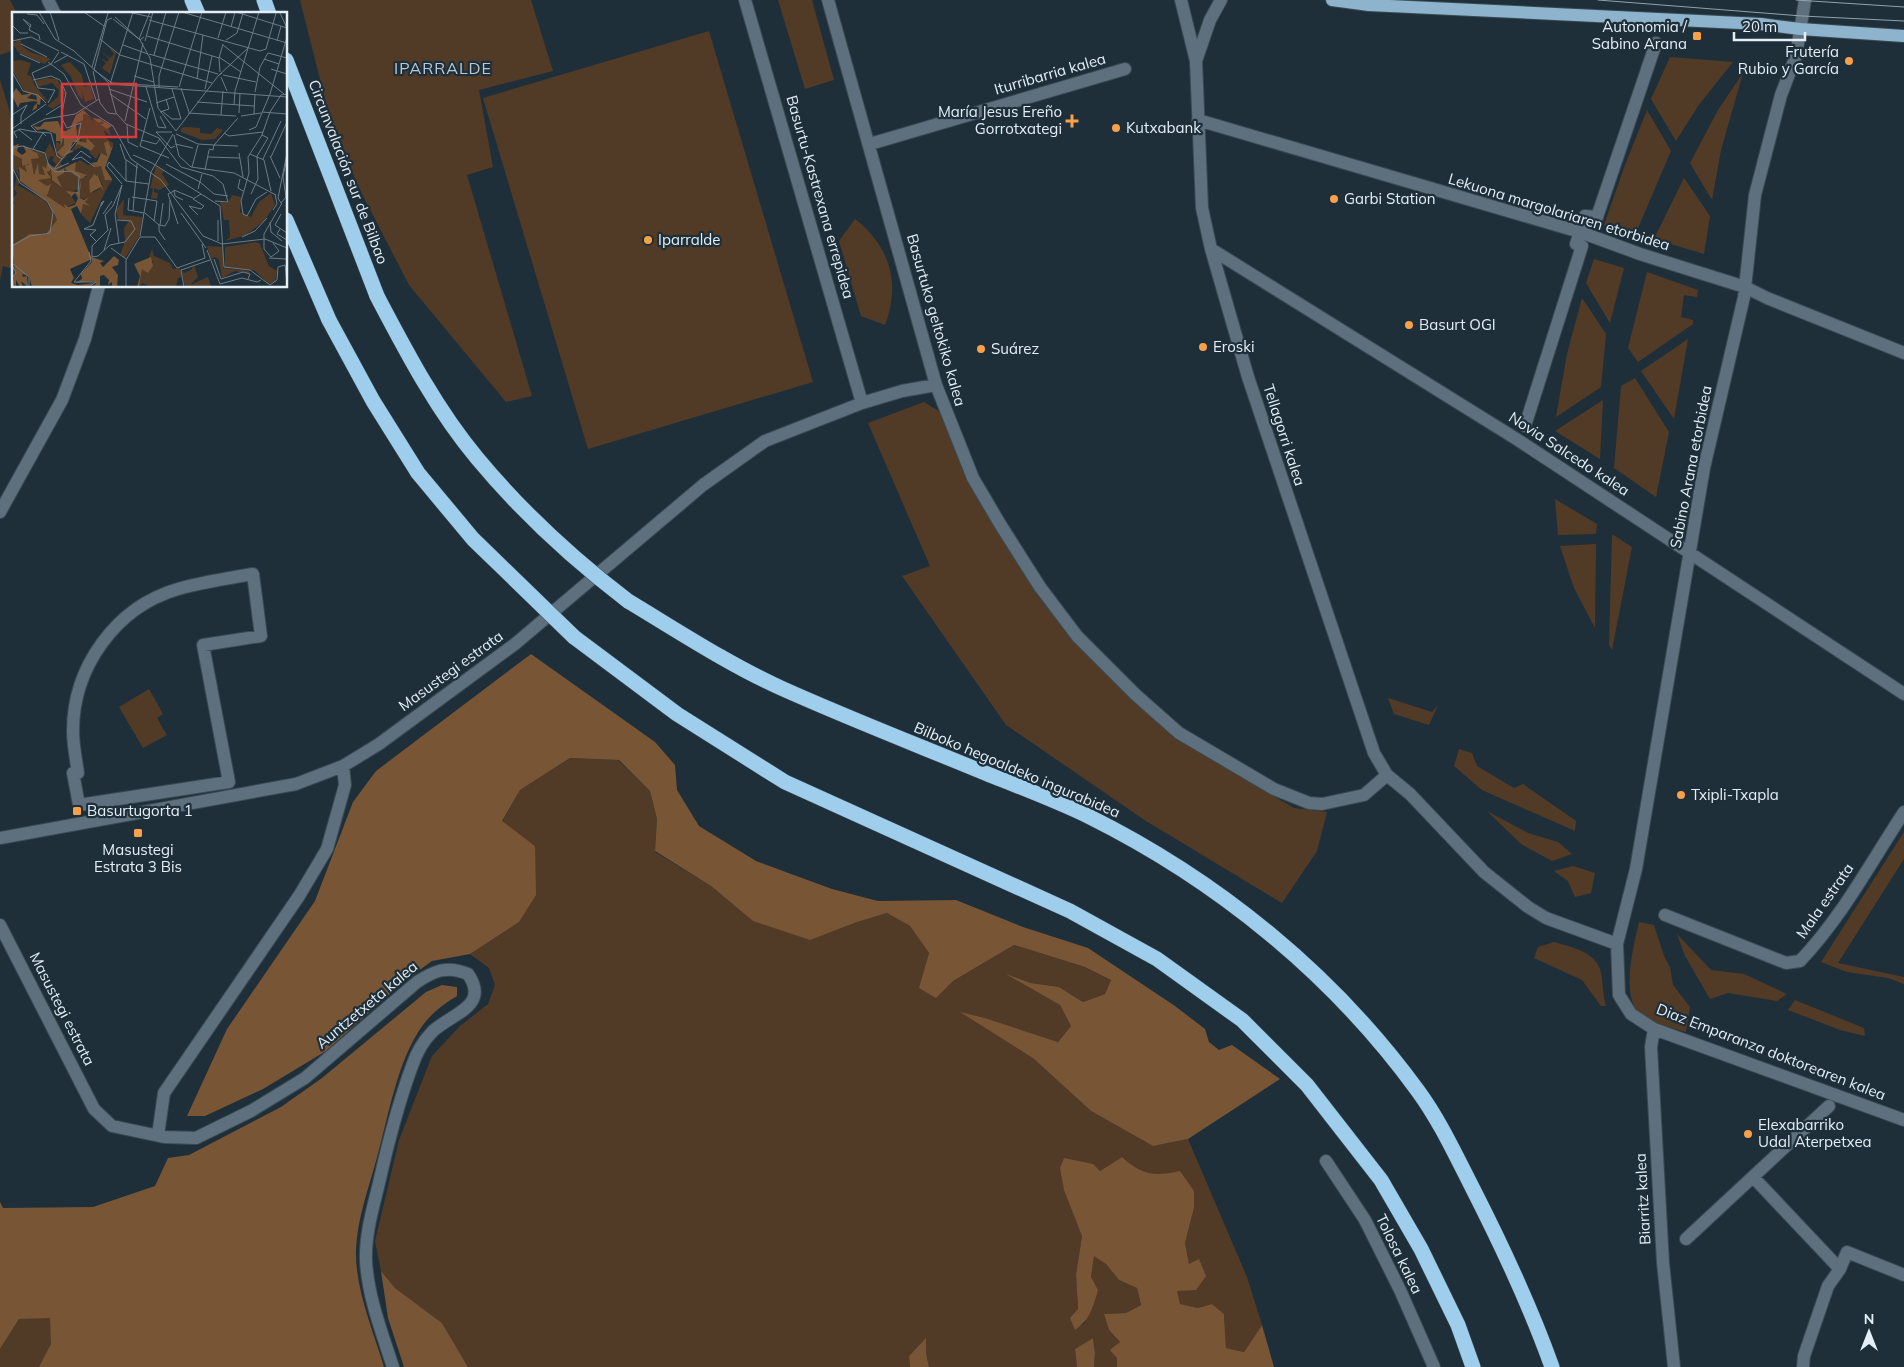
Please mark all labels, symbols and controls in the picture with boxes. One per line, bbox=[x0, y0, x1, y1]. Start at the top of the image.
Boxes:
scale bar bbox=[1734, 10, 1805, 42]
inset map bbox=[12, 12, 288, 288]
place label: Autonomia / Sabino Arana bbox=[1592, 17, 1688, 53]
text: 20 m bbox=[1742, 17, 1777, 36]
marker: Autonomia / Sabino Arana bbox=[1691, 30, 1703, 42]
place label: Frutería Rubio y García bbox=[1738, 42, 1839, 78]
street label: Iturribarria kalea bbox=[992, 49, 1108, 99]
marker: Frutería Rubio y García bbox=[1843, 55, 1855, 67]
district label: IPARRALDE bbox=[394, 58, 492, 78]
street label: Circunvalación sur de Bilbao bbox=[304, 77, 392, 267]
street label: Basurtu-Kastrexana errepidea bbox=[782, 93, 859, 301]
place label: María Jesus Ereño Gorrotxategi bbox=[938, 102, 1062, 138]
marker: María Jesus Ereño Gorrotxategi bbox=[1066, 115, 1078, 127]
place label: Kutxabank bbox=[1126, 118, 1201, 137]
marker: Kutxabank bbox=[1110, 122, 1122, 134]
street label: Lekuona margolariaren etorbidea bbox=[1446, 169, 1672, 254]
place label: Garbi Station bbox=[1344, 189, 1436, 208]
marker: Garbi Station bbox=[1328, 193, 1340, 205]
place label: Iparralde bbox=[658, 230, 720, 249]
street label: Basurtuko geltokiko kalea bbox=[903, 232, 970, 408]
marker: Iparralde bbox=[642, 234, 654, 246]
place label: Basurt OGI bbox=[1419, 315, 1496, 334]
marker: Basurt OGI bbox=[1403, 319, 1415, 331]
place label: Eroski bbox=[1213, 337, 1254, 356]
place label: Suárez bbox=[991, 339, 1039, 358]
marker: Eroski bbox=[1197, 341, 1209, 353]
marker: Suárez bbox=[975, 343, 987, 355]
street label: Tellagorri kalea bbox=[1259, 382, 1310, 488]
street label: Sabino Arana etorbidea bbox=[1665, 384, 1716, 550]
street label: Novia Salcedo kalea bbox=[1505, 407, 1633, 500]
street label: Masustegi estrata bbox=[395, 626, 507, 715]
street label: Bilboko hegoaldeko ingurabidea bbox=[911, 717, 1123, 822]
place label: Txipli-Txapla bbox=[1691, 785, 1779, 804]
marker: Txipli-Txapla bbox=[1675, 789, 1687, 801]
place label: Basurtugorta 1 bbox=[87, 801, 193, 820]
marker: Basurtugorta 1 bbox=[71, 805, 83, 817]
marker: Masustegi Estrata 3 Bis bbox=[132, 827, 144, 839]
place label: Masustegi Estrata 3 Bis bbox=[94, 840, 182, 876]
street label: Mala estrata bbox=[1792, 859, 1858, 942]
street label: Masustegi estrata bbox=[26, 949, 99, 1069]
street label: Auntzetxeta kalea bbox=[312, 957, 421, 1053]
street label: Diaz Emparanza doktorearen kalea bbox=[1654, 999, 1889, 1104]
place label: Elexabarriko Udal Aterpetxea bbox=[1758, 1115, 1872, 1151]
marker: Elexabarriko Udal Aterpetxea bbox=[1742, 1128, 1754, 1140]
street label: Biarritz kalea bbox=[1631, 1153, 1654, 1245]
street label: Tolosa kalea bbox=[1372, 1211, 1427, 1297]
north arrow bbox=[1844, 1307, 1894, 1357]
text: N bbox=[1864, 1310, 1874, 1328]

